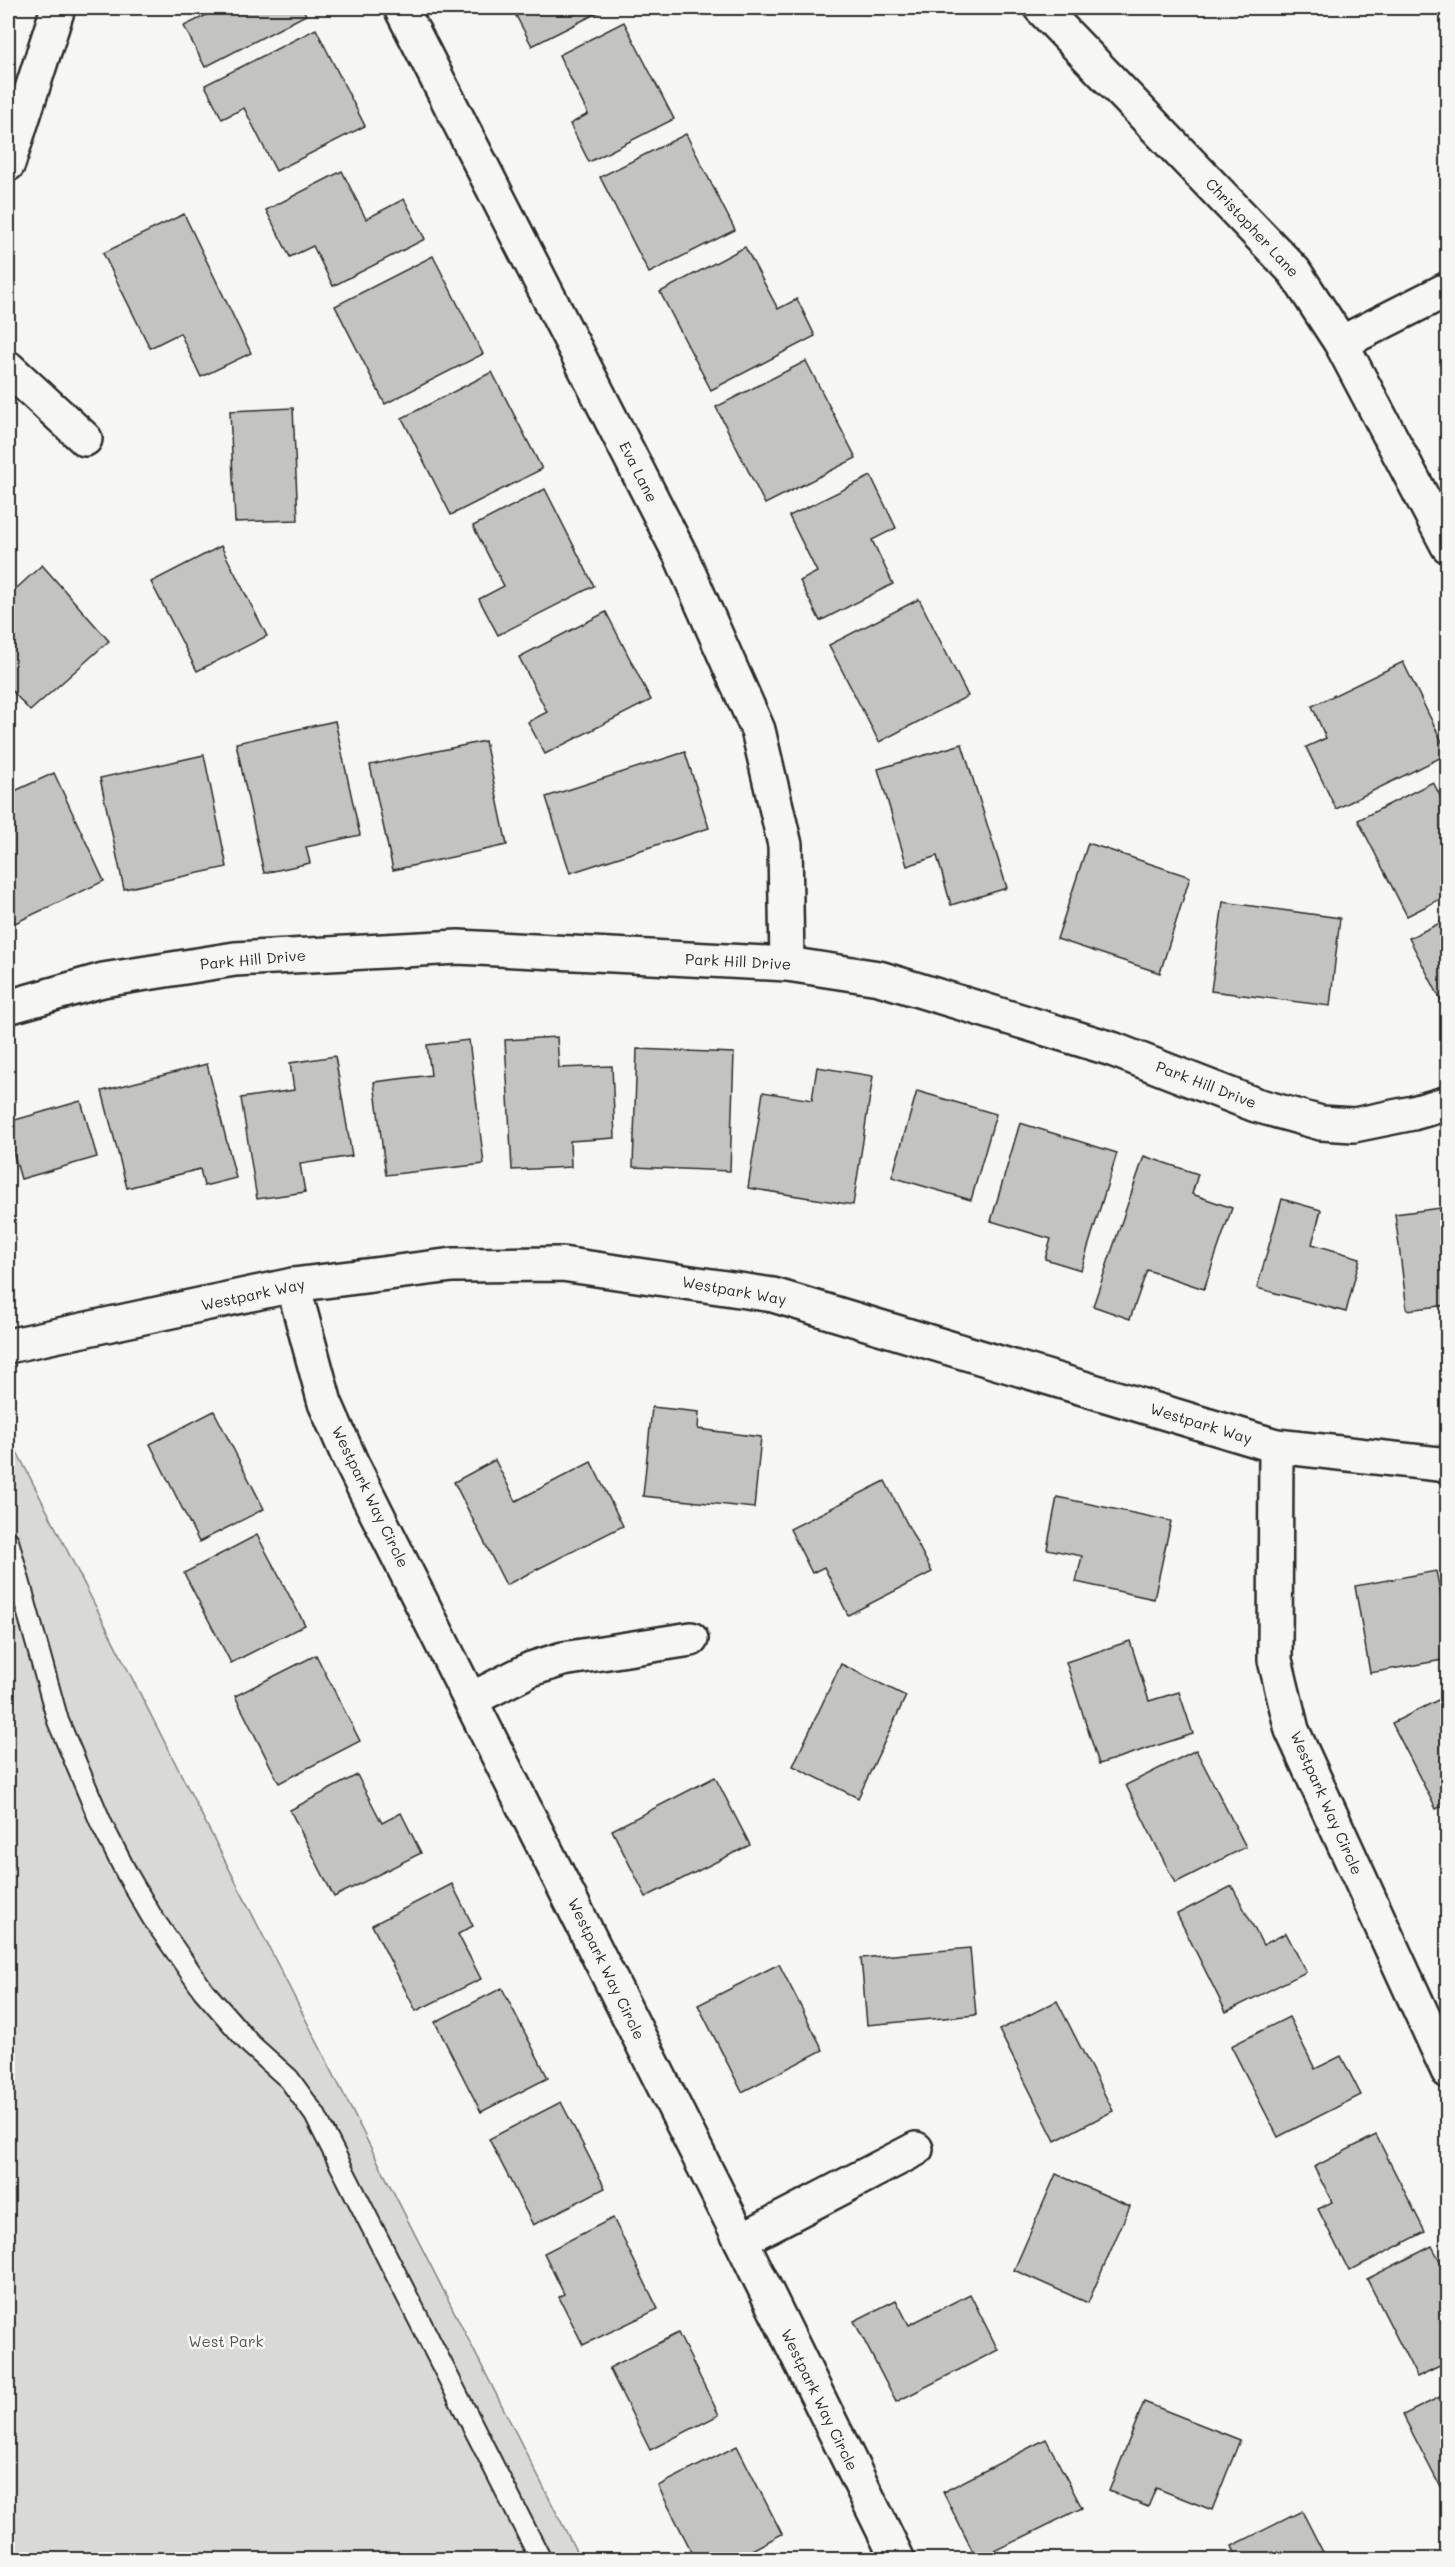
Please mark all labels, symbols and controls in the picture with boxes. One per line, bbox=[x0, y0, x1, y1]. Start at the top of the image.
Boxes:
street label: Christopher Lane bbox=[1202, 174, 1304, 281]
street label: Eva Lane bbox=[615, 438, 663, 505]
street label: Park Hill Drive bbox=[199, 944, 307, 974]
street label: Park Hill Drive bbox=[685, 948, 792, 974]
street label: Park Hill Drive bbox=[1153, 1056, 1259, 1112]
street label: Westpark Way bbox=[680, 1271, 788, 1309]
street label: Westpark Way bbox=[199, 1273, 307, 1315]
street label: Westpark Way bbox=[1148, 1398, 1255, 1448]
street label: Westpark Way Circle bbox=[328, 1422, 414, 1571]
street label: Westpark Way Circle bbox=[1286, 1728, 1368, 1878]
street label: Westpark Way Circle bbox=[564, 1894, 650, 2043]
street label: Westpark Way Circle bbox=[777, 2325, 863, 2474]
park label: West Park bbox=[188, 2331, 264, 2351]

